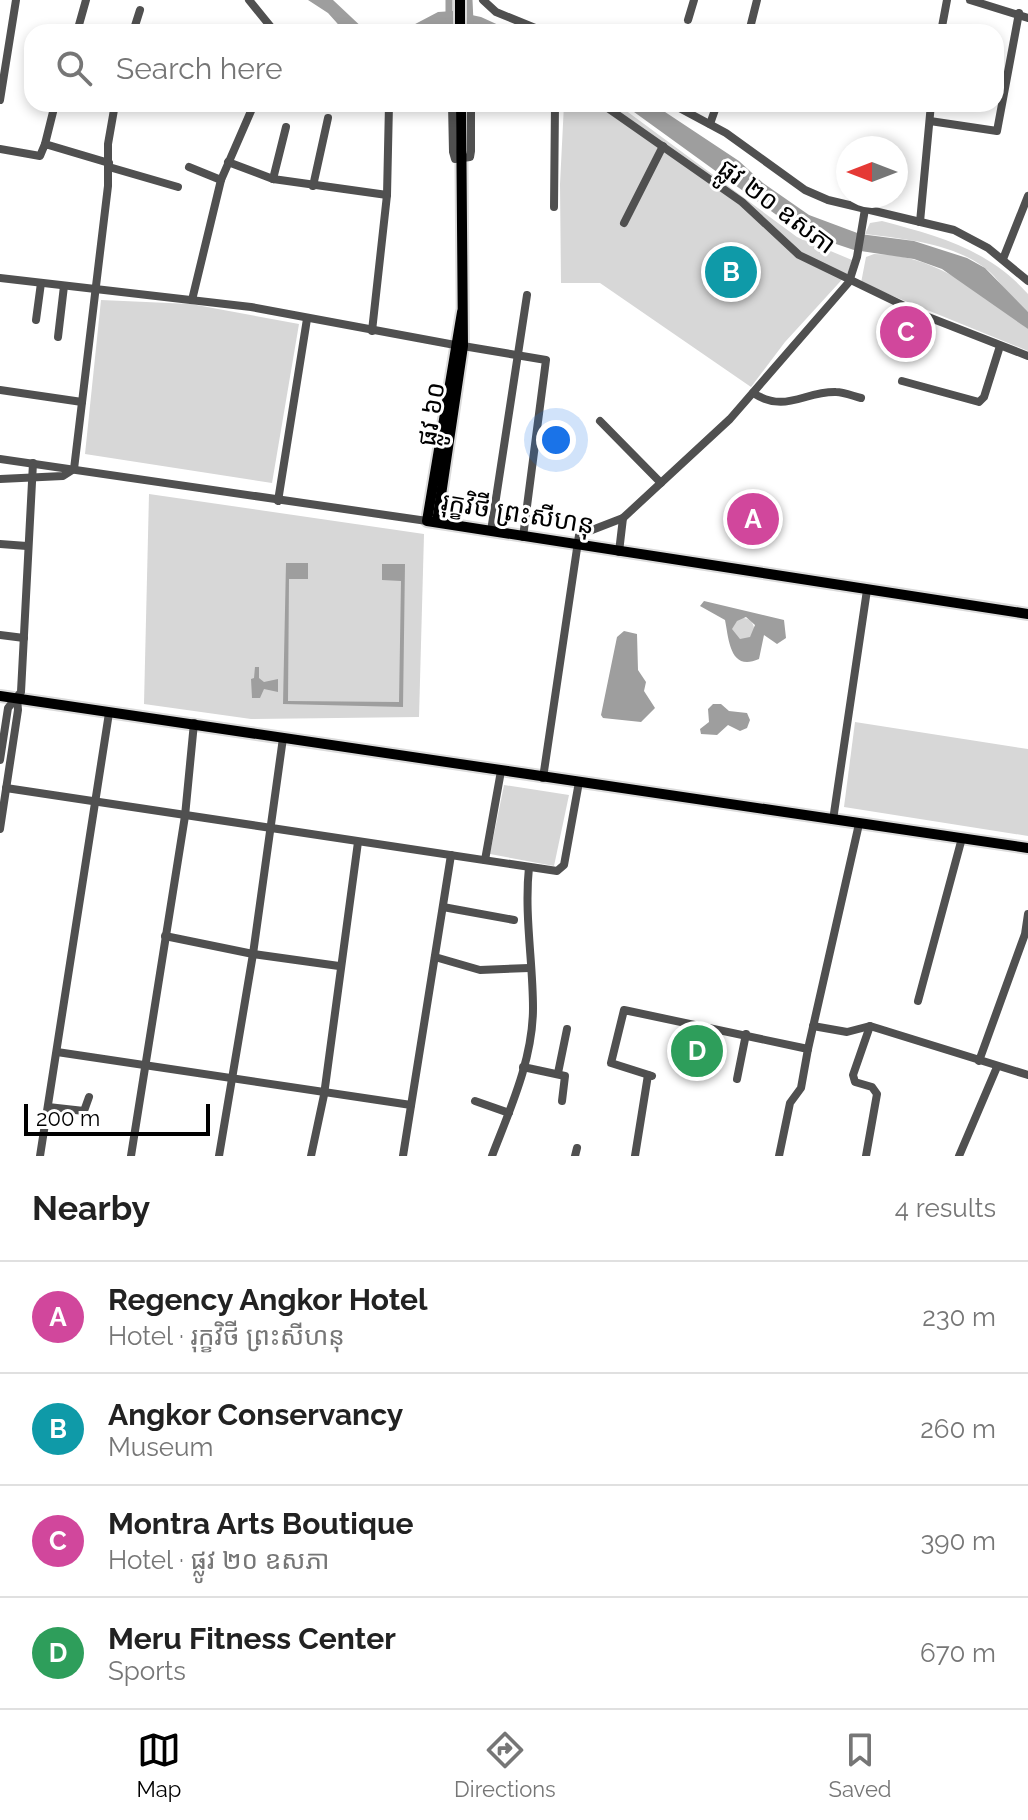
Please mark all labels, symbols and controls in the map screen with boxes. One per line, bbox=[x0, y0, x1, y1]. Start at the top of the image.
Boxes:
search box bbox=[24, 24, 1004, 112]
icon: search bbox=[52, 46, 96, 90]
text: Search here bbox=[116, 51, 283, 86]
north arrow bbox=[836, 136, 908, 208]
street label: ផ្លូវ ២០ ឧសភា bbox=[707, 152, 842, 267]
pin: B bbox=[705, 242, 757, 302]
pin: C bbox=[880, 302, 932, 362]
street label: ផ្លូវ ៦០ bbox=[411, 380, 459, 450]
your location bbox=[536, 420, 576, 460]
street label: រុក្ខវិថី ព្រះសីហនុ bbox=[439, 485, 597, 542]
pin: A bbox=[727, 489, 779, 549]
pin: D bbox=[671, 1021, 723, 1081]
scale bar bbox=[24, 1100, 210, 1136]
text: 200 m bbox=[36, 1105, 100, 1131]
text: Nearby bbox=[32, 1188, 150, 1228]
text: 4 results bbox=[895, 1193, 996, 1223]
text: Regency Angkor Hotel bbox=[108, 1282, 428, 1317]
text: A bbox=[49, 1302, 67, 1332]
text: 230 m bbox=[922, 1302, 996, 1332]
text: Hotel · រុក្ខវិថី ព្រះសីហនុ bbox=[108, 1321, 345, 1351]
text: Angkor Conservancy bbox=[108, 1397, 403, 1432]
text: B bbox=[49, 1414, 67, 1444]
text: 260 m bbox=[920, 1414, 996, 1444]
text: Museum bbox=[108, 1432, 213, 1462]
text: Montra Arts Boutique bbox=[108, 1506, 414, 1541]
text: C bbox=[49, 1526, 67, 1556]
text: 390 m bbox=[920, 1526, 996, 1556]
text: Hotel · ផ្លូវ ២០ ឧសភា bbox=[108, 1545, 329, 1575]
text: Meru Fitness Center bbox=[108, 1621, 396, 1656]
text: D bbox=[49, 1638, 67, 1668]
text: 670 m bbox=[920, 1638, 996, 1668]
text: Sports bbox=[108, 1656, 186, 1686]
tab: Map bbox=[136, 1728, 181, 1802]
tab: Directions bbox=[454, 1728, 556, 1802]
tab: Saved bbox=[829, 1728, 892, 1802]

